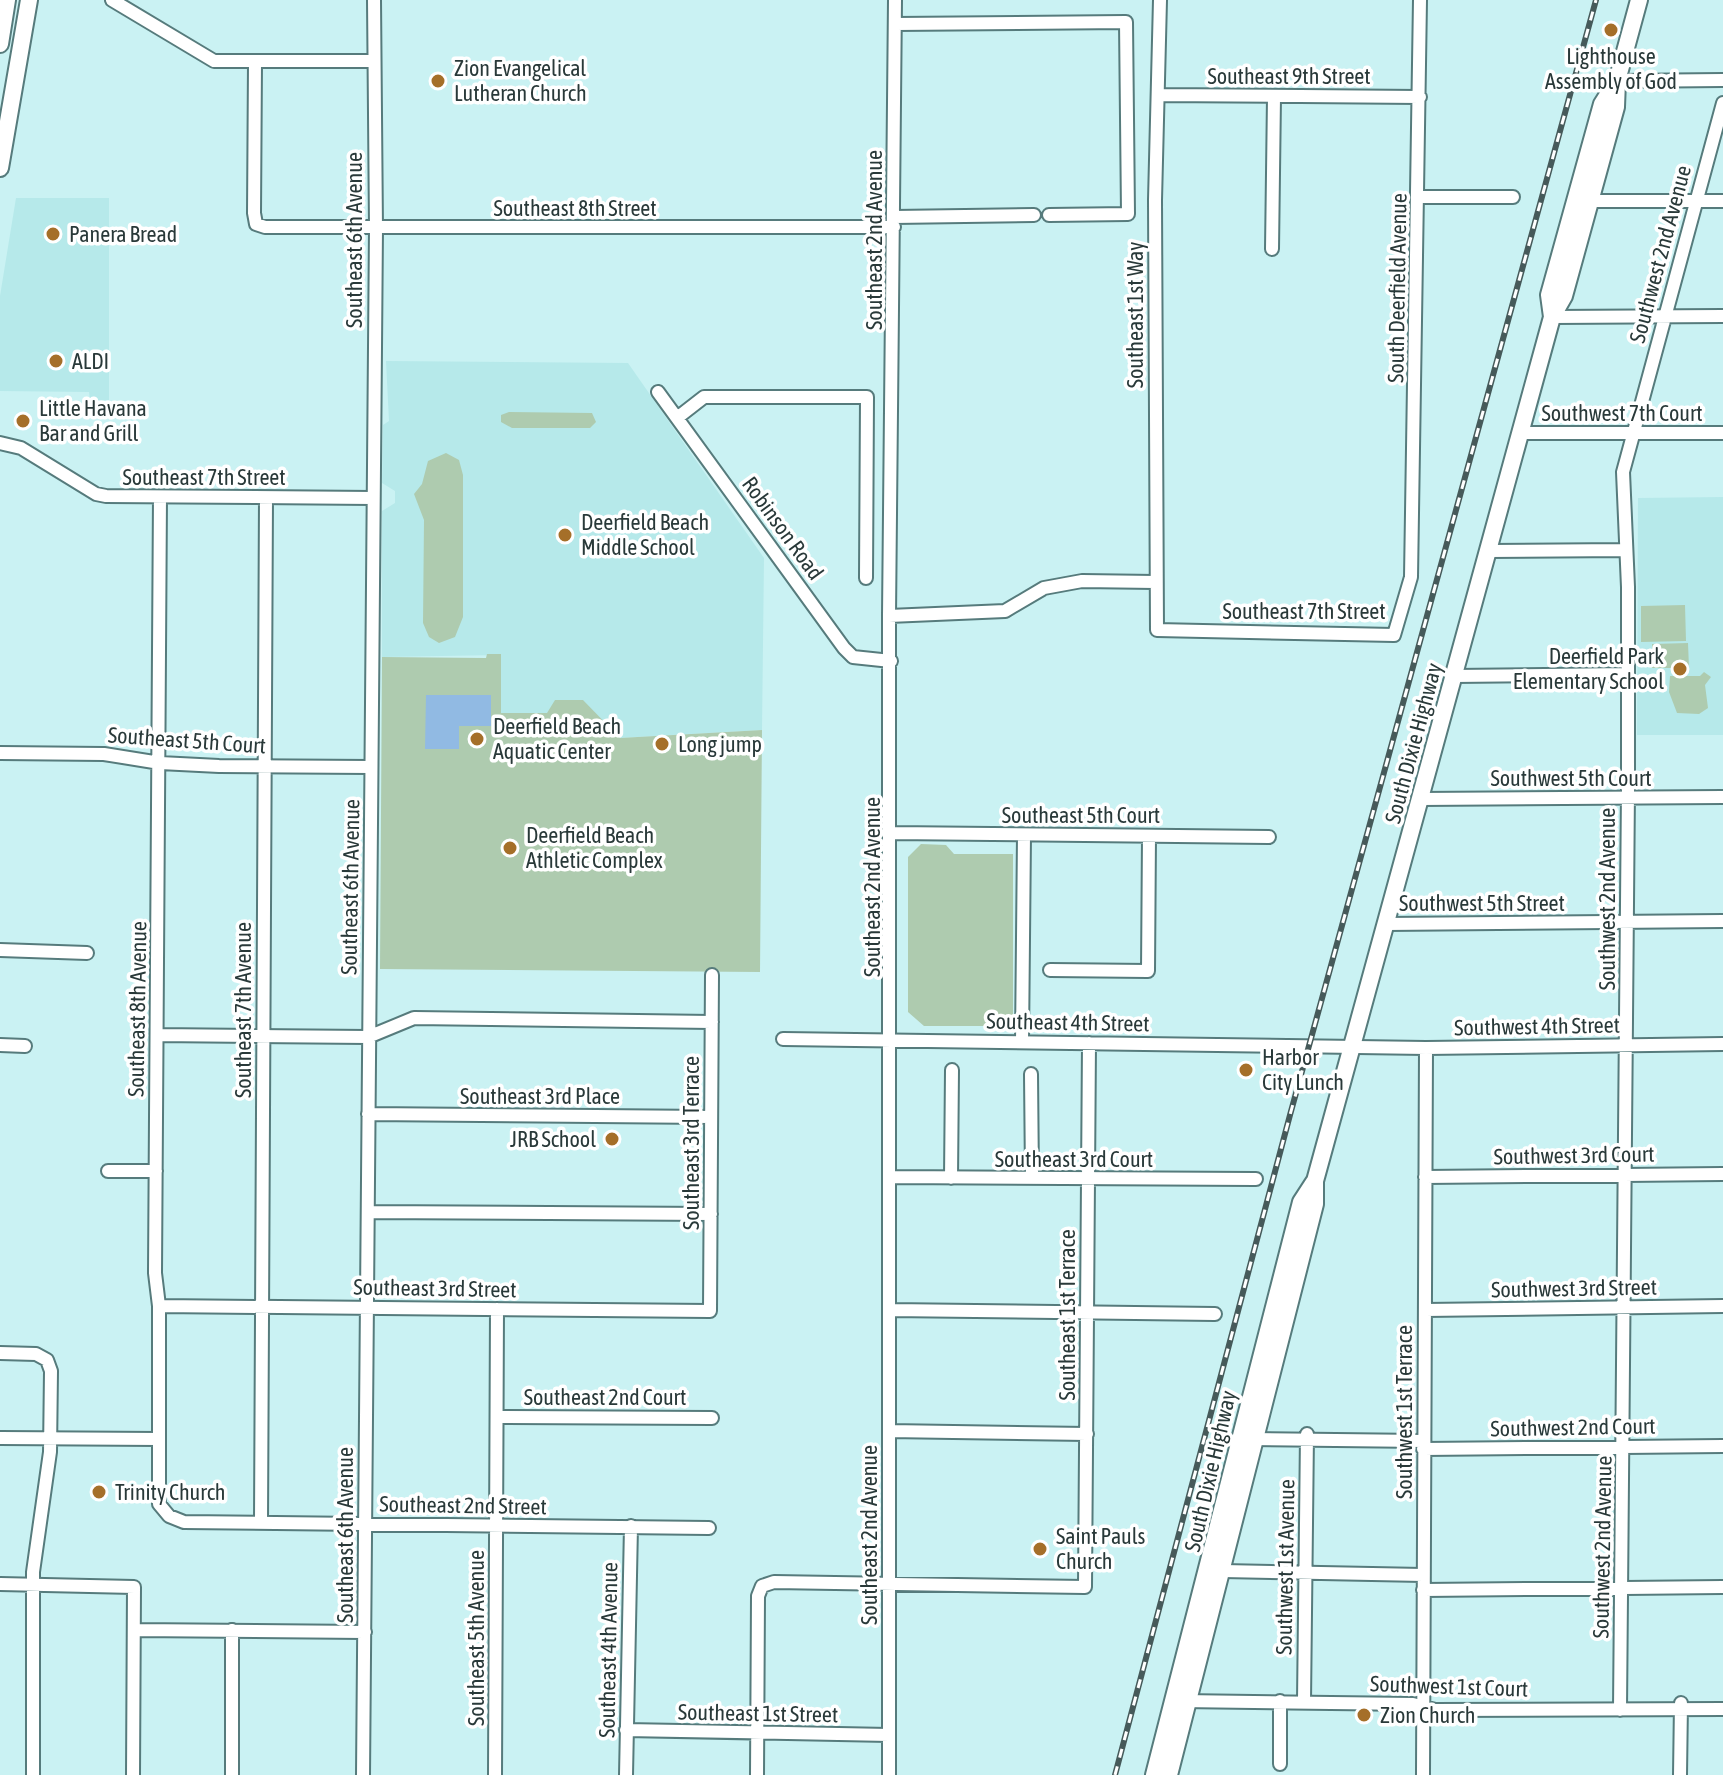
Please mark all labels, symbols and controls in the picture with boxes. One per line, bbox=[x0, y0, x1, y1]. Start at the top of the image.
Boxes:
marker: Lighthouse Assembly of God bbox=[1602, 21, 1620, 39]
place label: Lighthouse Assembly of God bbox=[1545, 43, 1677, 94]
place label: Zion Evangelical Lutheran Church bbox=[454, 55, 587, 106]
street label: Southeast 9th Street bbox=[1207, 63, 1371, 89]
marker: Zion Evangelical Lutheran Church bbox=[429, 72, 447, 90]
street label: Southeast 2nd Avenue bbox=[861, 150, 887, 330]
street label: Southeast 6th Avenue bbox=[341, 152, 367, 328]
street label: Southwest 2nd Avenue bbox=[1624, 162, 1696, 346]
street label: South Deerfield Avenue bbox=[1382, 193, 1412, 383]
street label: Southeast 8th Street bbox=[493, 195, 657, 221]
place label: Panera Bread bbox=[69, 221, 177, 247]
marker: Panera Bread bbox=[44, 225, 62, 243]
street label: Southeast 1st Way bbox=[1122, 242, 1148, 388]
place label: ALDI bbox=[72, 348, 109, 374]
marker: ALDI bbox=[47, 352, 65, 370]
place label: Little Havana Bar and Grill bbox=[39, 395, 147, 446]
street label: Southwest 7th Court bbox=[1541, 400, 1703, 426]
marker: Little Havana Bar and Grill bbox=[14, 412, 32, 430]
street label: Southeast 7th Street bbox=[122, 464, 286, 490]
street label: Robinson Road bbox=[737, 471, 829, 585]
place label: Deerfield Beach Middle School bbox=[581, 509, 709, 560]
marker: Deerfield Beach Middle School bbox=[556, 526, 574, 544]
street label: Southeast 7th Street bbox=[1222, 598, 1386, 624]
place label: Deerfield Park Elementary School bbox=[1513, 643, 1664, 694]
street label: South Dixie Highway bbox=[1379, 660, 1447, 826]
marker: Deerfield Park Elementary School bbox=[1671, 660, 1689, 678]
place label: Deerfield Beach Aquatic Center bbox=[493, 713, 621, 764]
street label: Southeast 5th Court bbox=[107, 722, 267, 758]
marker: Deerfield Beach Aquatic Center bbox=[468, 730, 486, 748]
place label: Long jump bbox=[678, 731, 762, 757]
marker: Long jump bbox=[653, 735, 671, 753]
street label: Southwest 5th Court bbox=[1490, 765, 1652, 791]
street label: Southeast 2nd Avenue bbox=[859, 797, 885, 977]
street label: Southeast 6th Avenue bbox=[335, 799, 365, 975]
street label: Southeast 5th Court bbox=[1002, 802, 1160, 828]
street label: Southwest 2nd Avenue bbox=[1594, 808, 1620, 990]
place label: Deerfield Beach Athletic Complex bbox=[526, 822, 663, 873]
marker: Deerfield Beach Athletic Complex bbox=[501, 839, 519, 857]
street label: Southwest 5th Street bbox=[1399, 890, 1565, 916]
street label: Southeast 8th Avenue bbox=[122, 921, 152, 1097]
street label: Southeast 7th Avenue bbox=[230, 922, 256, 1098]
street label: Southeast 4th Street bbox=[986, 1008, 1150, 1036]
street label: Southwest 4th Street bbox=[1454, 1012, 1620, 1040]
place label: Harbor City Lunch bbox=[1262, 1044, 1344, 1095]
street label: Southeast 3rd Terrace bbox=[678, 1056, 704, 1230]
marker: Harbor City Lunch bbox=[1237, 1061, 1255, 1079]
street label: Southeast 3rd Place bbox=[460, 1083, 620, 1109]
place label: JRB School bbox=[510, 1126, 596, 1152]
marker: JRB School bbox=[603, 1130, 621, 1148]
street label: Southwest 3rd Court bbox=[1493, 1141, 1655, 1169]
street label: Southeast 3rd Court bbox=[995, 1146, 1153, 1172]
street label: Southeast 1st Terrace bbox=[1054, 1229, 1080, 1401]
street label: Southeast 3rd Street bbox=[353, 1274, 517, 1302]
street label: Southwest 3rd Street bbox=[1491, 1274, 1657, 1302]
street label: Southwest 1st Terrace bbox=[1391, 1325, 1417, 1499]
street label: Southeast 2nd Court bbox=[524, 1384, 686, 1410]
street label: South Dixie Highway bbox=[1179, 1388, 1241, 1554]
street label: Southwest 2nd Court bbox=[1490, 1413, 1656, 1441]
street label: Southeast 2nd Avenue bbox=[856, 1445, 882, 1625]
street label: Southeast 6th Avenue bbox=[332, 1447, 358, 1623]
street label: Southwest 2nd Avenue bbox=[1587, 1455, 1617, 1639]
place label: Trinity Church bbox=[115, 1479, 226, 1505]
street label: Southwest 1st Avenue bbox=[1270, 1479, 1300, 1655]
marker: Trinity Church bbox=[90, 1483, 108, 1501]
street label: Southeast 2nd Street bbox=[379, 1491, 547, 1519]
place label: Saint Pauls Church bbox=[1056, 1523, 1146, 1574]
marker: Saint Pauls Church bbox=[1031, 1540, 1049, 1558]
street label: Southeast 5th Avenue bbox=[463, 1550, 489, 1726]
street label: Southeast 4th Avenue bbox=[593, 1562, 623, 1738]
street label: Southwest 1st Court bbox=[1370, 1670, 1528, 1702]
street label: Southeast 1st Street bbox=[678, 1699, 838, 1727]
place label: Zion Church bbox=[1380, 1702, 1475, 1728]
marker: Zion Church bbox=[1355, 1706, 1373, 1724]

